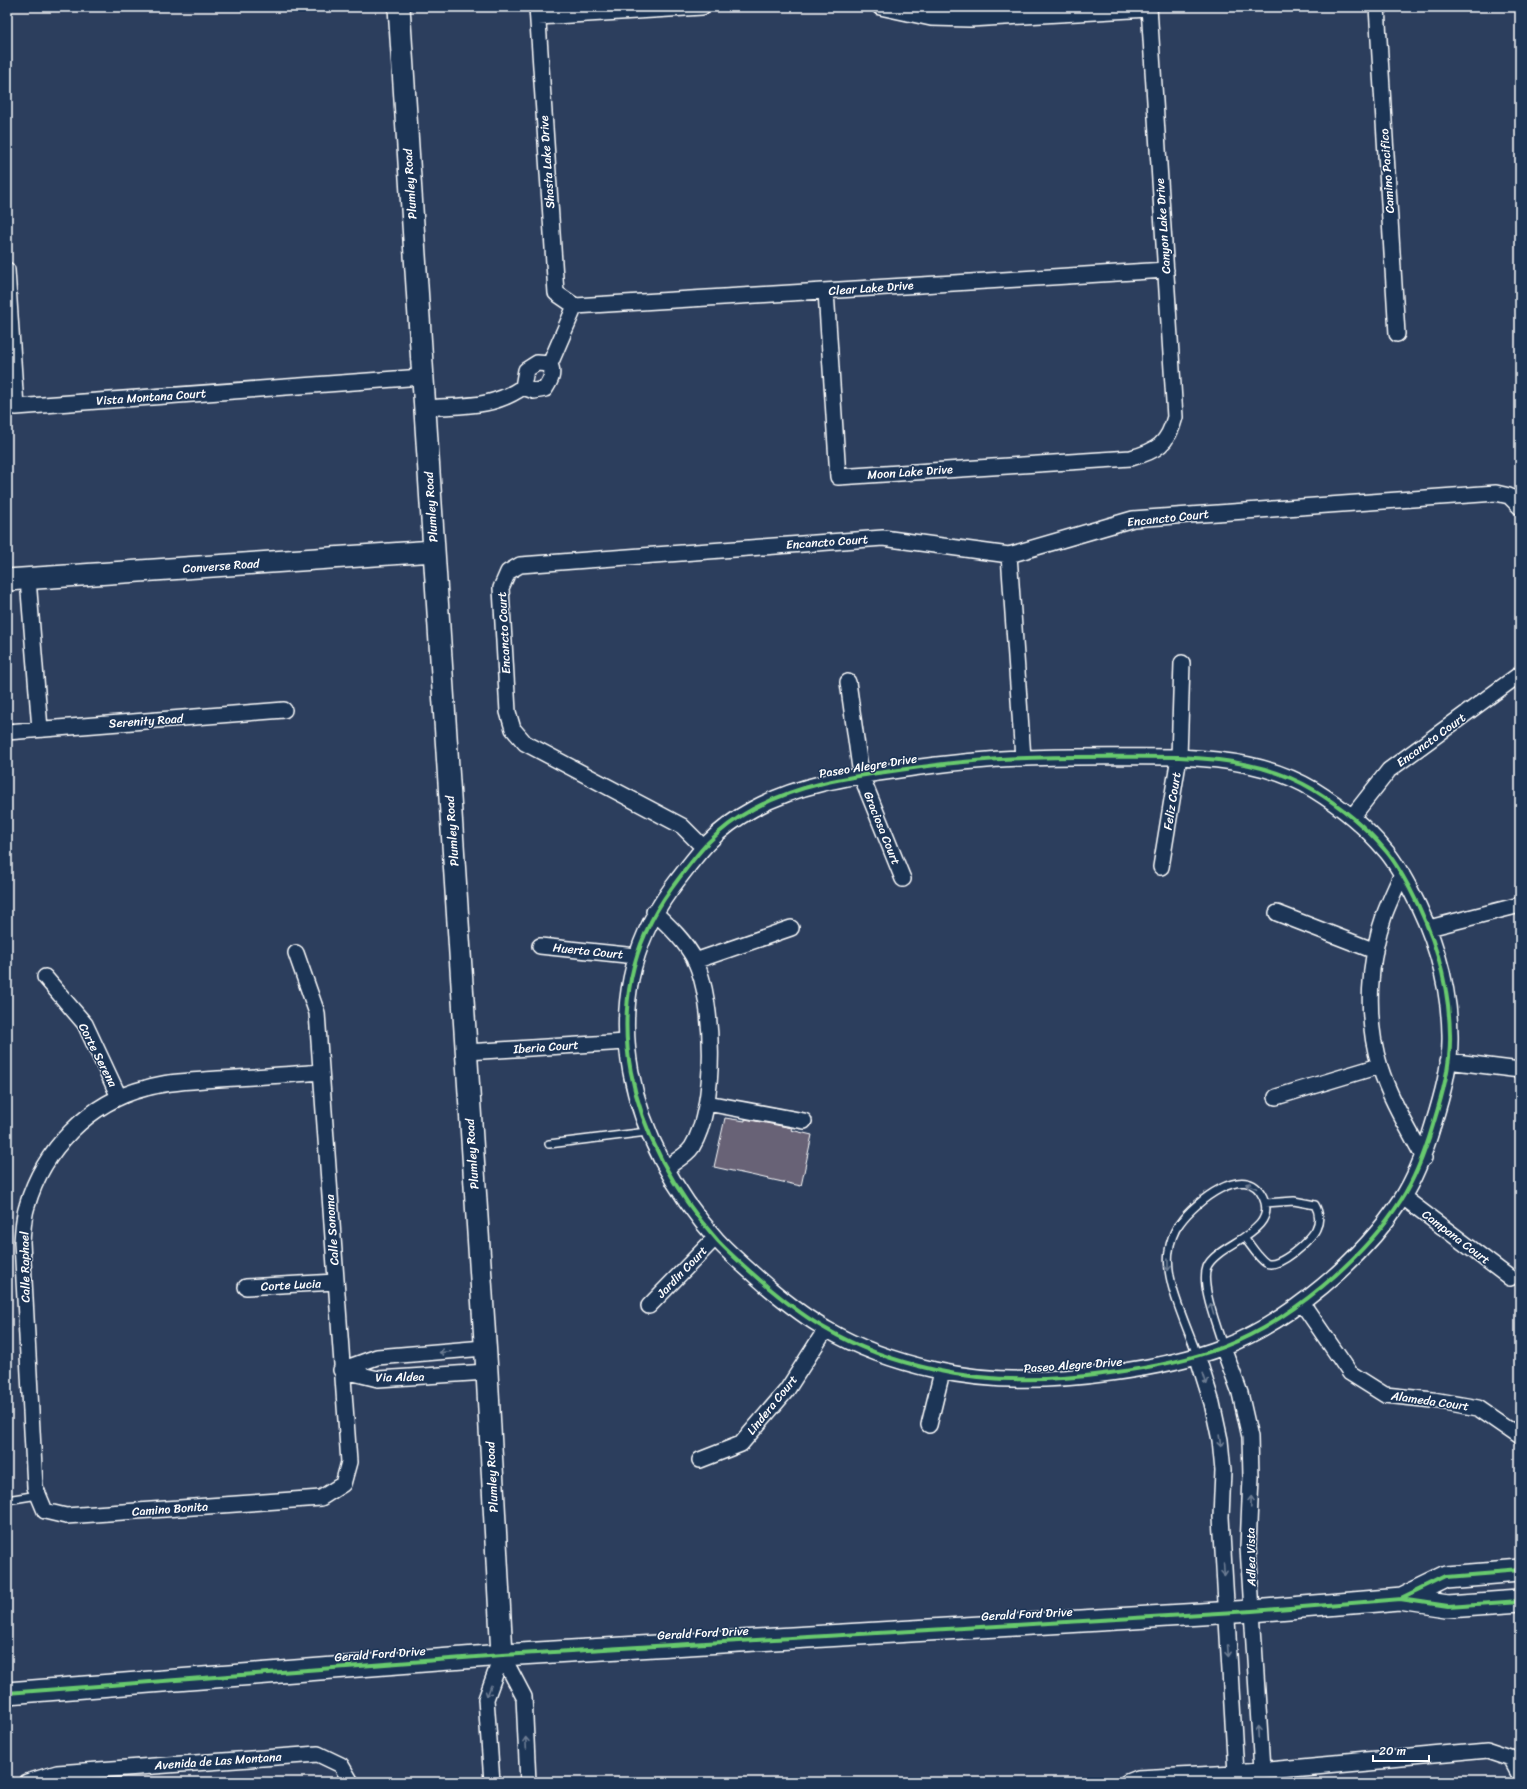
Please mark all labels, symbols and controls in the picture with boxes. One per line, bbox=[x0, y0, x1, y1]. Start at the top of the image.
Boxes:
street label: Shasta Lake Drive bbox=[533, 114, 561, 209]
street label: Camino Pacifico bbox=[1373, 128, 1401, 214]
street label: Plumley Road bbox=[397, 147, 423, 220]
street label: Canyon Lake Drive bbox=[1149, 177, 1177, 275]
street label: Clear Lake Drive bbox=[828, 274, 914, 302]
street label: Vista Montana Court bbox=[95, 382, 207, 412]
street label: Moon Lake Drive bbox=[867, 458, 954, 486]
street label: Plumley Road bbox=[418, 470, 444, 543]
street label: Encancto Court bbox=[1126, 503, 1210, 533]
street label: Encancto Court bbox=[785, 528, 869, 556]
street label: Converse Road bbox=[182, 552, 261, 580]
street label: Encancto Court bbox=[491, 591, 517, 675]
street label: Serenity Road bbox=[108, 707, 185, 735]
street label: Encancto Court bbox=[1391, 707, 1471, 773]
street label: Paseo Alegre Drive bbox=[817, 747, 919, 785]
street label: Feliz Court bbox=[1157, 770, 1187, 832]
street label: Graciosa Court bbox=[857, 788, 907, 868]
street label: Plumley Road bbox=[439, 794, 465, 867]
street label: Huerta Court bbox=[552, 936, 624, 966]
street label: Corte Serena bbox=[72, 1019, 124, 1092]
street label: Iberia Court bbox=[512, 1034, 579, 1060]
street label: Plumley Road bbox=[459, 1117, 485, 1190]
one-way arrow bbox=[1245, 1182, 1257, 1189]
street label: Calle Sonoma bbox=[318, 1193, 345, 1266]
street label: Campana Court bbox=[1417, 1204, 1495, 1270]
street label: Calle Raphael bbox=[13, 1231, 37, 1303]
street label: Jardin Court bbox=[651, 1241, 713, 1304]
one-way arrow bbox=[1165, 1258, 1172, 1271]
street label: Corte Lucia bbox=[260, 1272, 323, 1298]
one-way arrow bbox=[1208, 1303, 1215, 1316]
one-way arrow bbox=[439, 1348, 452, 1355]
street label: Paseo Alegre Drive bbox=[1023, 1351, 1123, 1379]
street label: Via Aldea bbox=[375, 1366, 425, 1388]
street label: Lindera Court bbox=[741, 1370, 803, 1440]
one-way arrow bbox=[1202, 1372, 1209, 1385]
street label: Alameda Court bbox=[1389, 1385, 1470, 1417]
one-way arrow bbox=[1216, 1434, 1224, 1447]
street label: Plumley Road bbox=[479, 1440, 505, 1513]
street label: Camino Bonita bbox=[131, 1495, 209, 1523]
one-way arrow bbox=[1247, 1496, 1254, 1509]
street label: Adlea Vista bbox=[1239, 1527, 1263, 1588]
one-way arrow bbox=[1221, 1563, 1228, 1576]
street label: Gerald Ford Drive bbox=[981, 1601, 1073, 1627]
street label: Gerald Ford Drive bbox=[657, 1620, 749, 1646]
street label: Gerald Ford Drive bbox=[334, 1640, 426, 1668]
one-way arrow bbox=[1224, 1644, 1231, 1657]
one-way arrow bbox=[485, 1685, 492, 1698]
one-way arrow bbox=[1255, 1726, 1263, 1739]
one-way arrow bbox=[523, 1737, 530, 1750]
scale bar bbox=[1373, 1737, 1429, 1763]
text: 20 m bbox=[1379, 1740, 1406, 1762]
street label: Avenida de Las Montana bbox=[153, 1746, 283, 1776]

